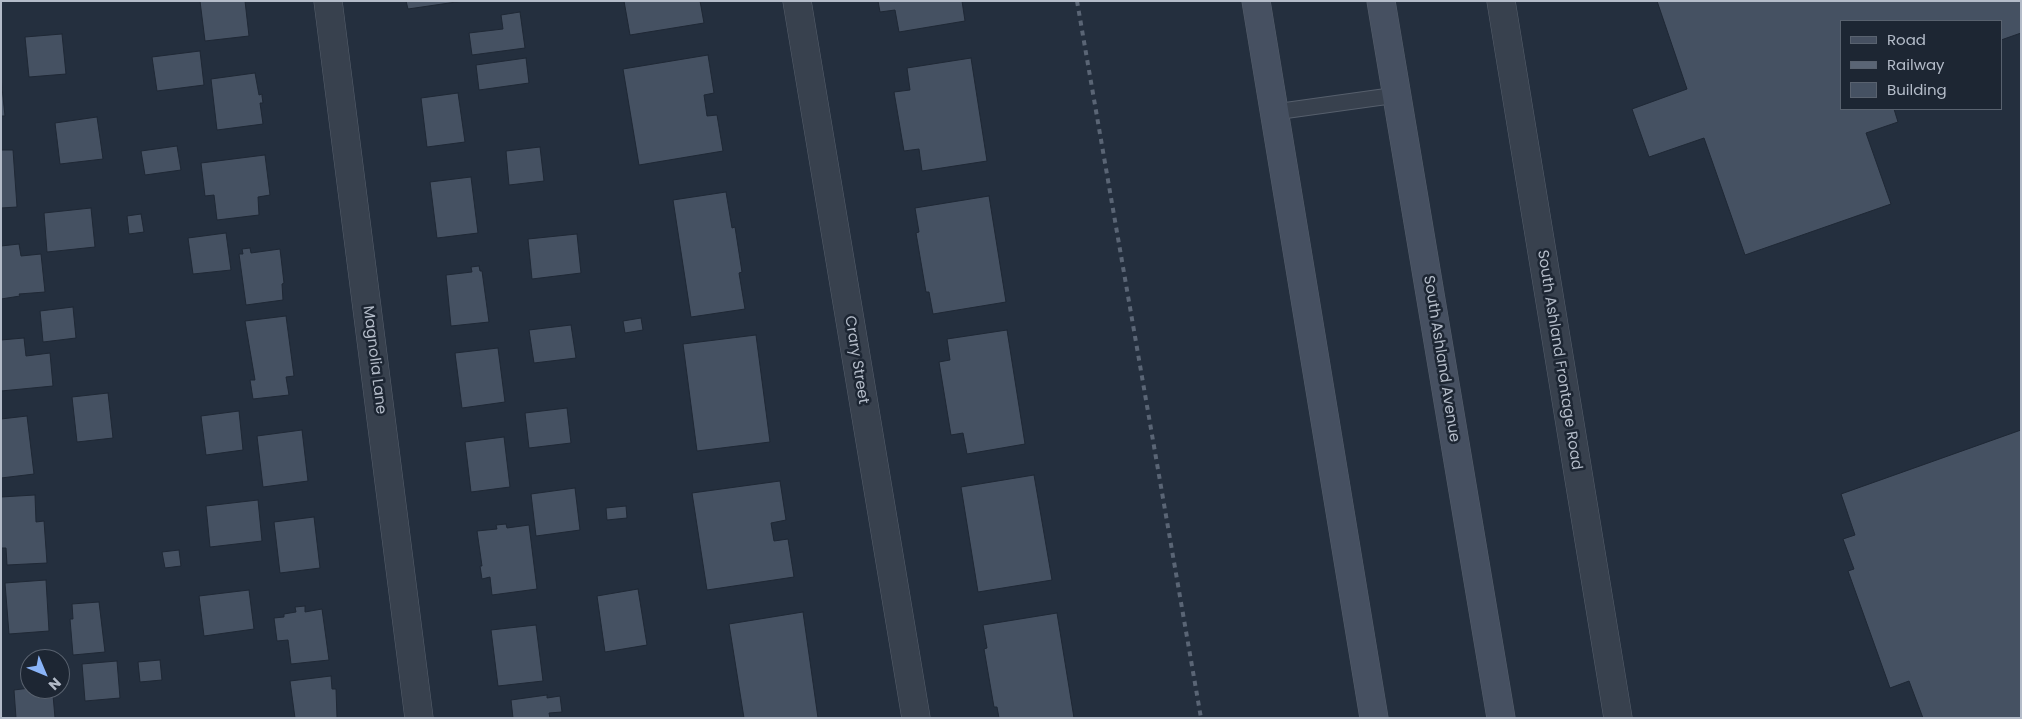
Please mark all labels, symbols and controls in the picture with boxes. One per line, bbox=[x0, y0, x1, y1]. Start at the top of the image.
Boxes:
legend bbox=[1840, 20, 2002, 110]
text: Road bbox=[1887, 29, 1926, 50]
text: Railway bbox=[1887, 54, 1945, 75]
text: Building bbox=[1887, 79, 1947, 100]
street label: South Ashland Frontage Road bbox=[1533, 249, 1585, 471]
street label: South Ashland Avenue bbox=[1419, 274, 1463, 444]
street label: Magnolia Lane bbox=[358, 305, 390, 415]
street label: Crary Street bbox=[840, 315, 872, 405]
north arrow bbox=[20, 649, 70, 699]
text: N bbox=[44, 673, 66, 695]

